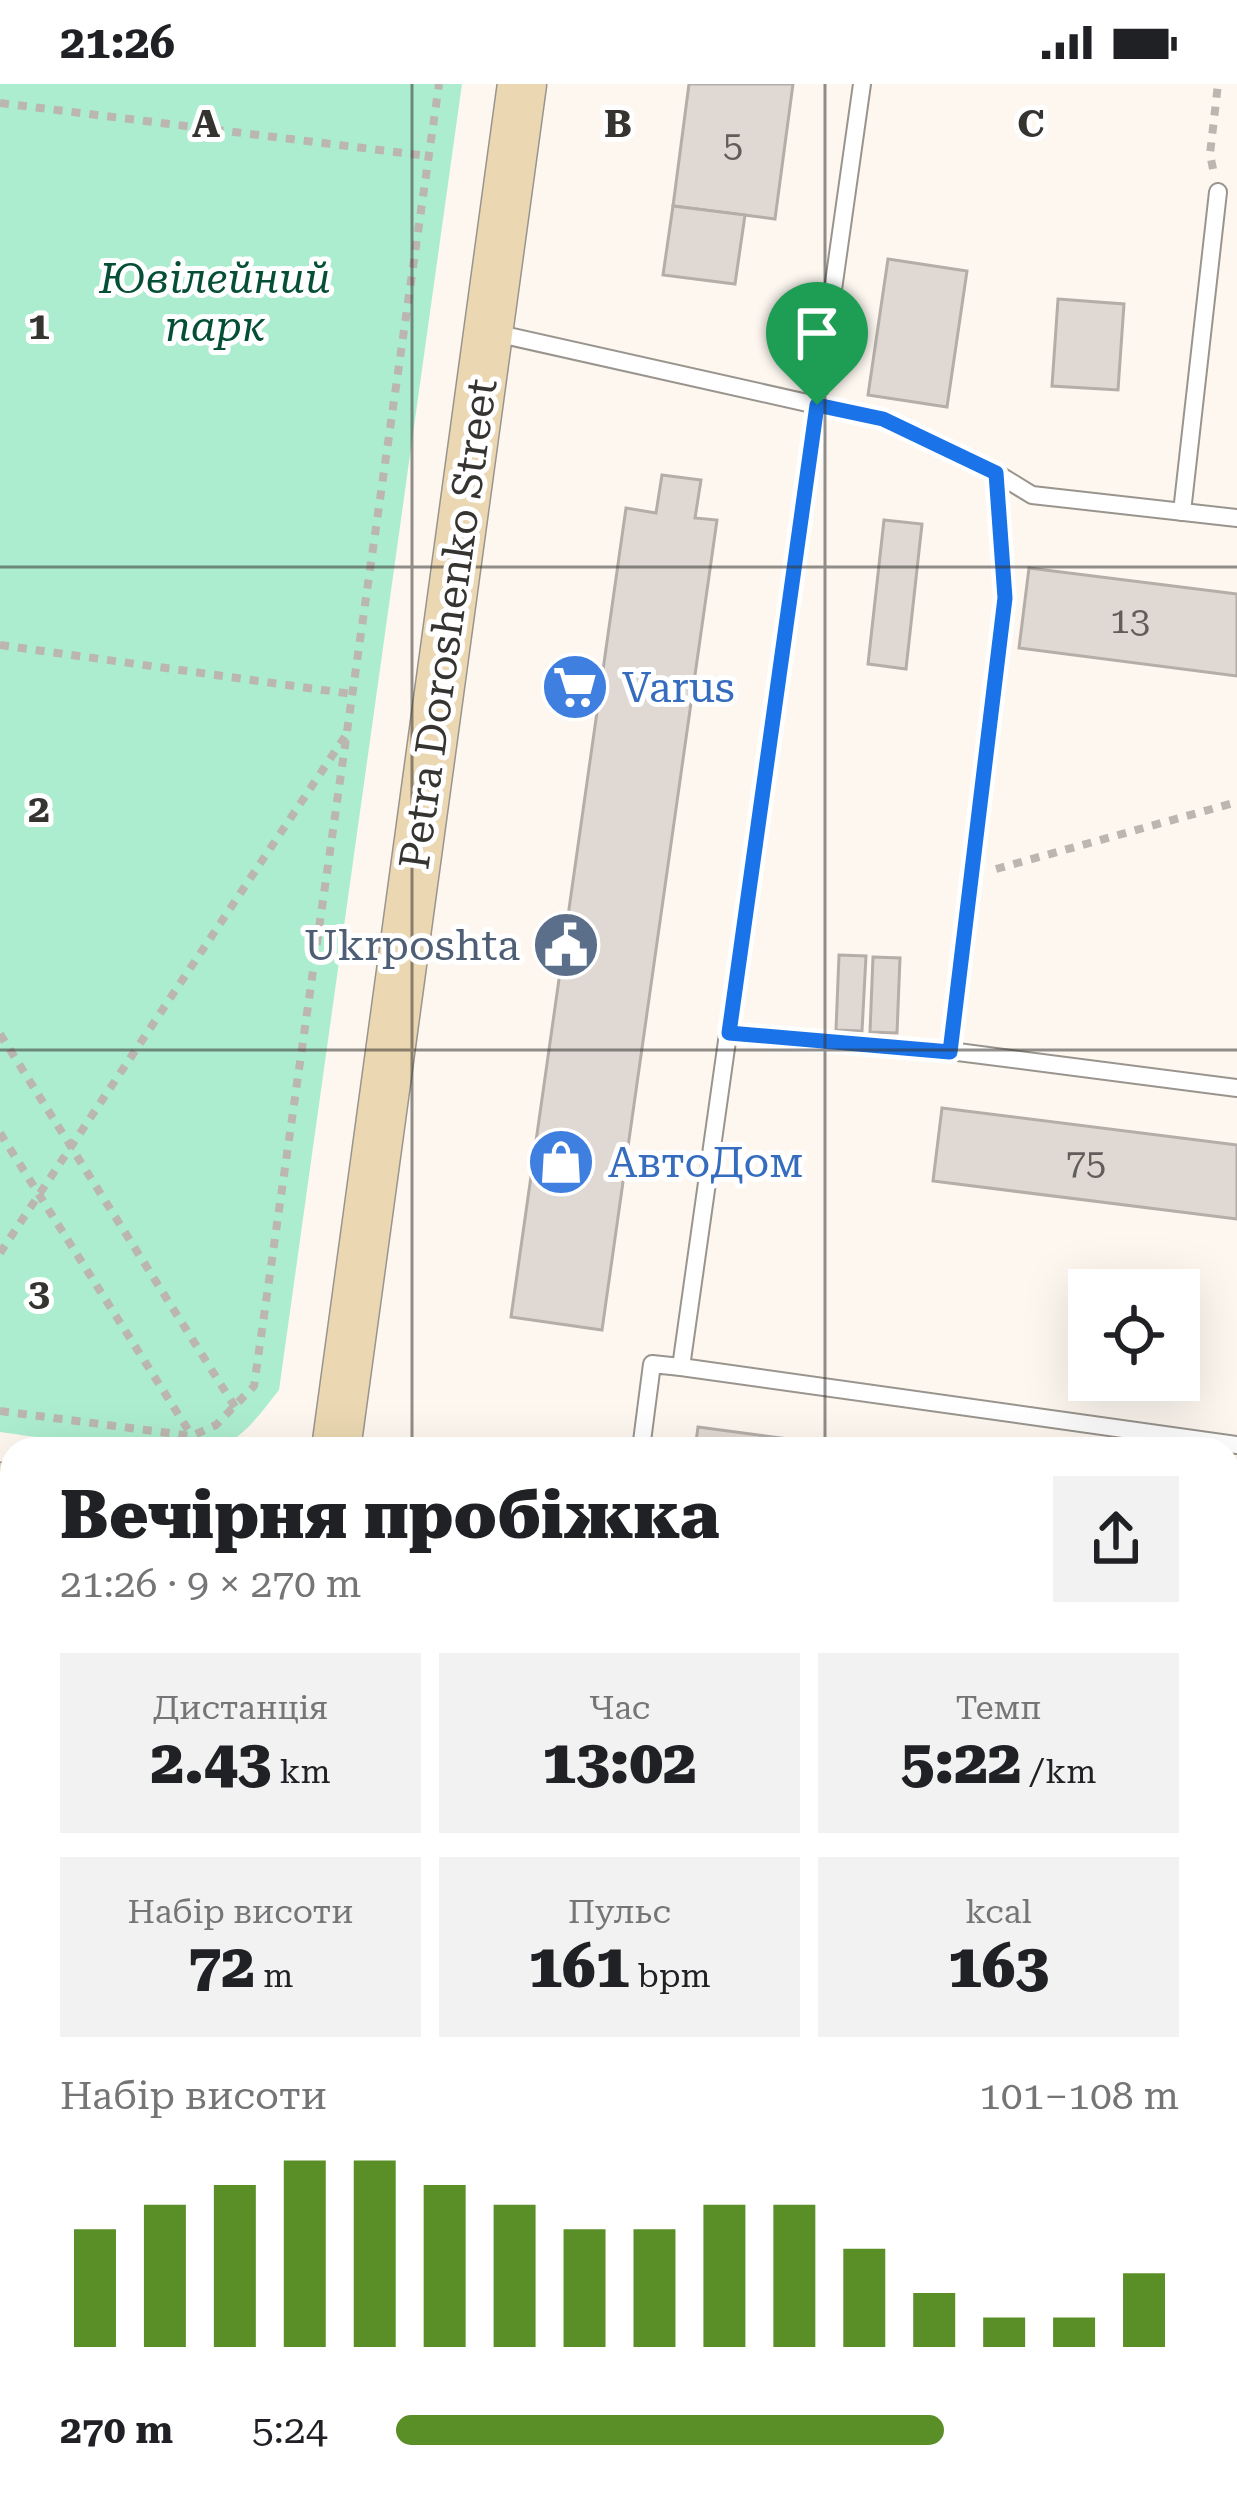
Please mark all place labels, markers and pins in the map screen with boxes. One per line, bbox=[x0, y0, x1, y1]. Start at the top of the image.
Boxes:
pin bbox=[766, 282, 868, 405]
supermarket icon: Varus bbox=[540, 652, 610, 722]
place label: Varus bbox=[622, 663, 735, 712]
public building icon: Ukrposhta bbox=[531, 910, 601, 980]
place label: Ukrposhta bbox=[304, 921, 520, 970]
shop icon: АвтоДом bbox=[526, 1127, 596, 1197]
place label: АвтоДом bbox=[608, 1138, 803, 1187]

